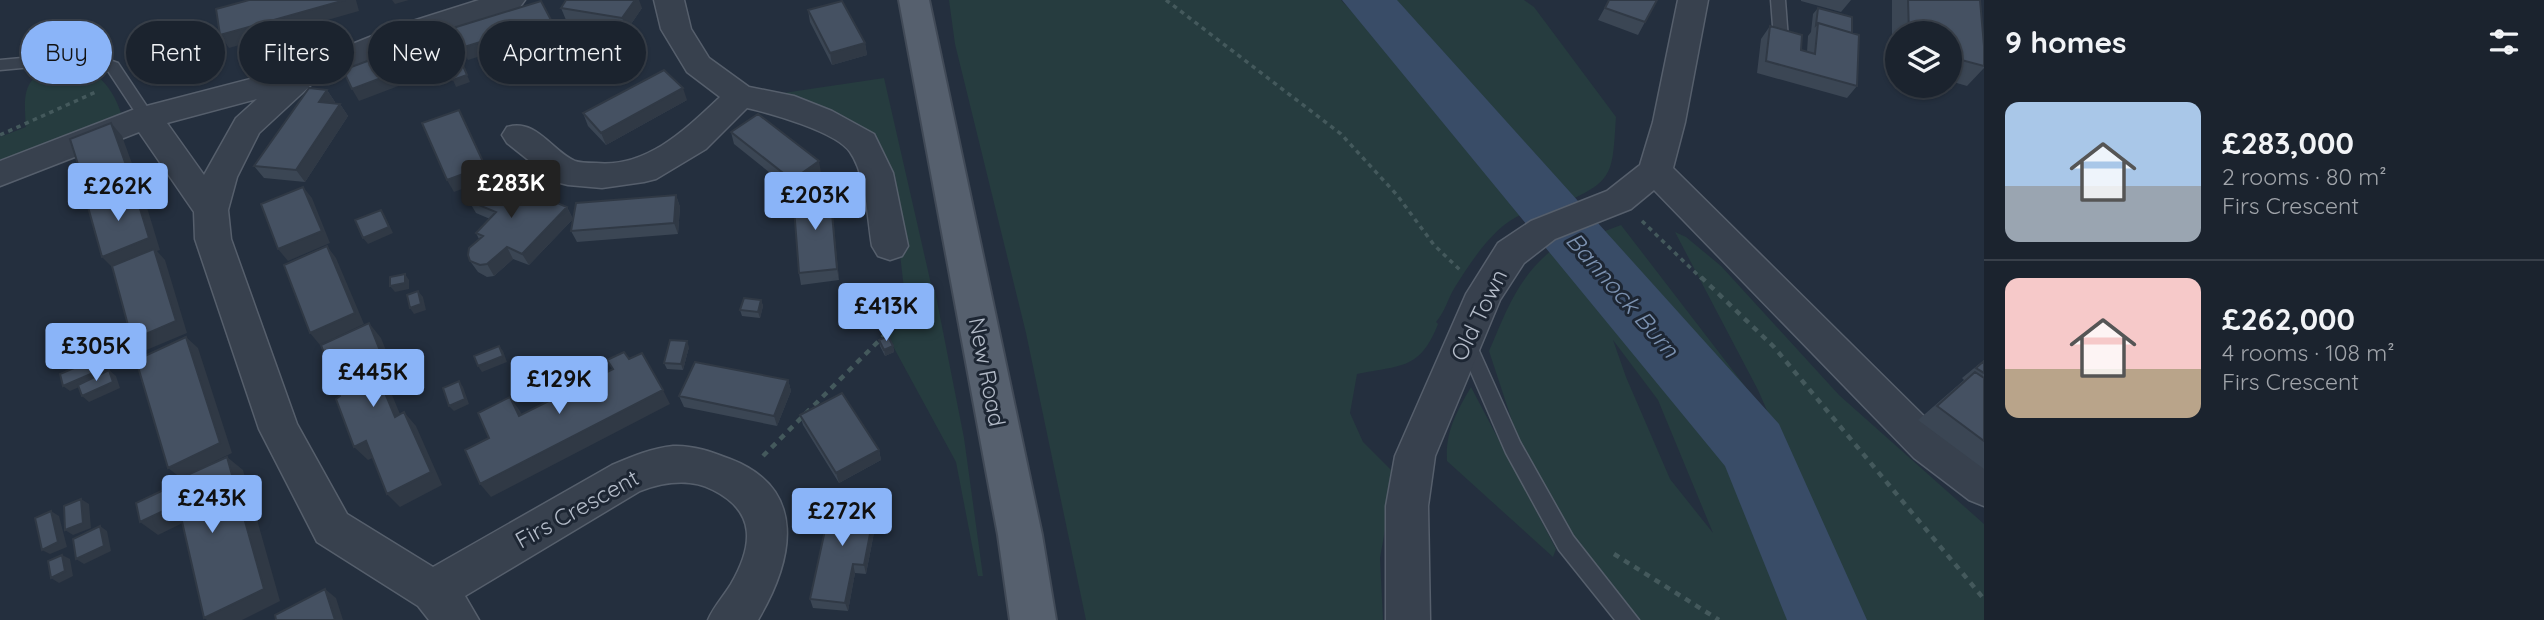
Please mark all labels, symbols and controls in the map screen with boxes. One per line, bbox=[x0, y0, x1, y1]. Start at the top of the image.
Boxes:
chip: Buy bbox=[21, 21, 112, 84]
chip: Rent bbox=[126, 21, 225, 84]
chip: Filters bbox=[239, 21, 354, 84]
chip: New bbox=[368, 21, 465, 84]
chip: Apartment bbox=[479, 21, 646, 84]
map controls bbox=[1885, 21, 1962, 98]
button: layers bbox=[1885, 21, 1962, 98]
text: 9 homes bbox=[2005, 23, 2127, 61]
icon: filters bbox=[2485, 23, 2523, 61]
text: £283,000 bbox=[2222, 124, 2354, 162]
icon: home bbox=[2061, 130, 2145, 214]
pin: £283K bbox=[462, 160, 560, 220]
text: 2 rooms · 80 m² bbox=[2222, 162, 2387, 191]
pin: £262K bbox=[69, 164, 167, 223]
text: £283K bbox=[477, 168, 545, 197]
text: £262K bbox=[84, 171, 152, 200]
pin: £203K bbox=[766, 173, 864, 232]
text: £203K bbox=[781, 180, 849, 209]
text: Firs Crescent bbox=[2222, 191, 2359, 220]
water label: Bannock Burn bbox=[1560, 225, 1686, 364]
street label: Old Town bbox=[1444, 264, 1513, 365]
pin: £413K bbox=[837, 284, 935, 343]
text: £413K bbox=[854, 291, 918, 320]
text: £262,000 bbox=[2222, 300, 2355, 338]
icon: home bbox=[2061, 306, 2145, 390]
street label: New Road bbox=[963, 315, 1012, 429]
pin: £305K bbox=[47, 324, 145, 383]
text: £305K bbox=[61, 331, 131, 360]
text: 4 rooms · 108 m² bbox=[2222, 338, 2395, 367]
pin: £445K bbox=[324, 350, 422, 409]
pin: £129K bbox=[510, 356, 608, 416]
text: £445K bbox=[338, 357, 408, 386]
text: £129K bbox=[527, 364, 591, 393]
text: Firs Crescent bbox=[2222, 367, 2359, 396]
street label: Firs Crescent bbox=[510, 463, 644, 554]
pin: £243K bbox=[163, 476, 261, 535]
text: £243K bbox=[178, 483, 246, 512]
pin: £272K bbox=[793, 489, 891, 548]
text: £272K bbox=[808, 496, 876, 525]

